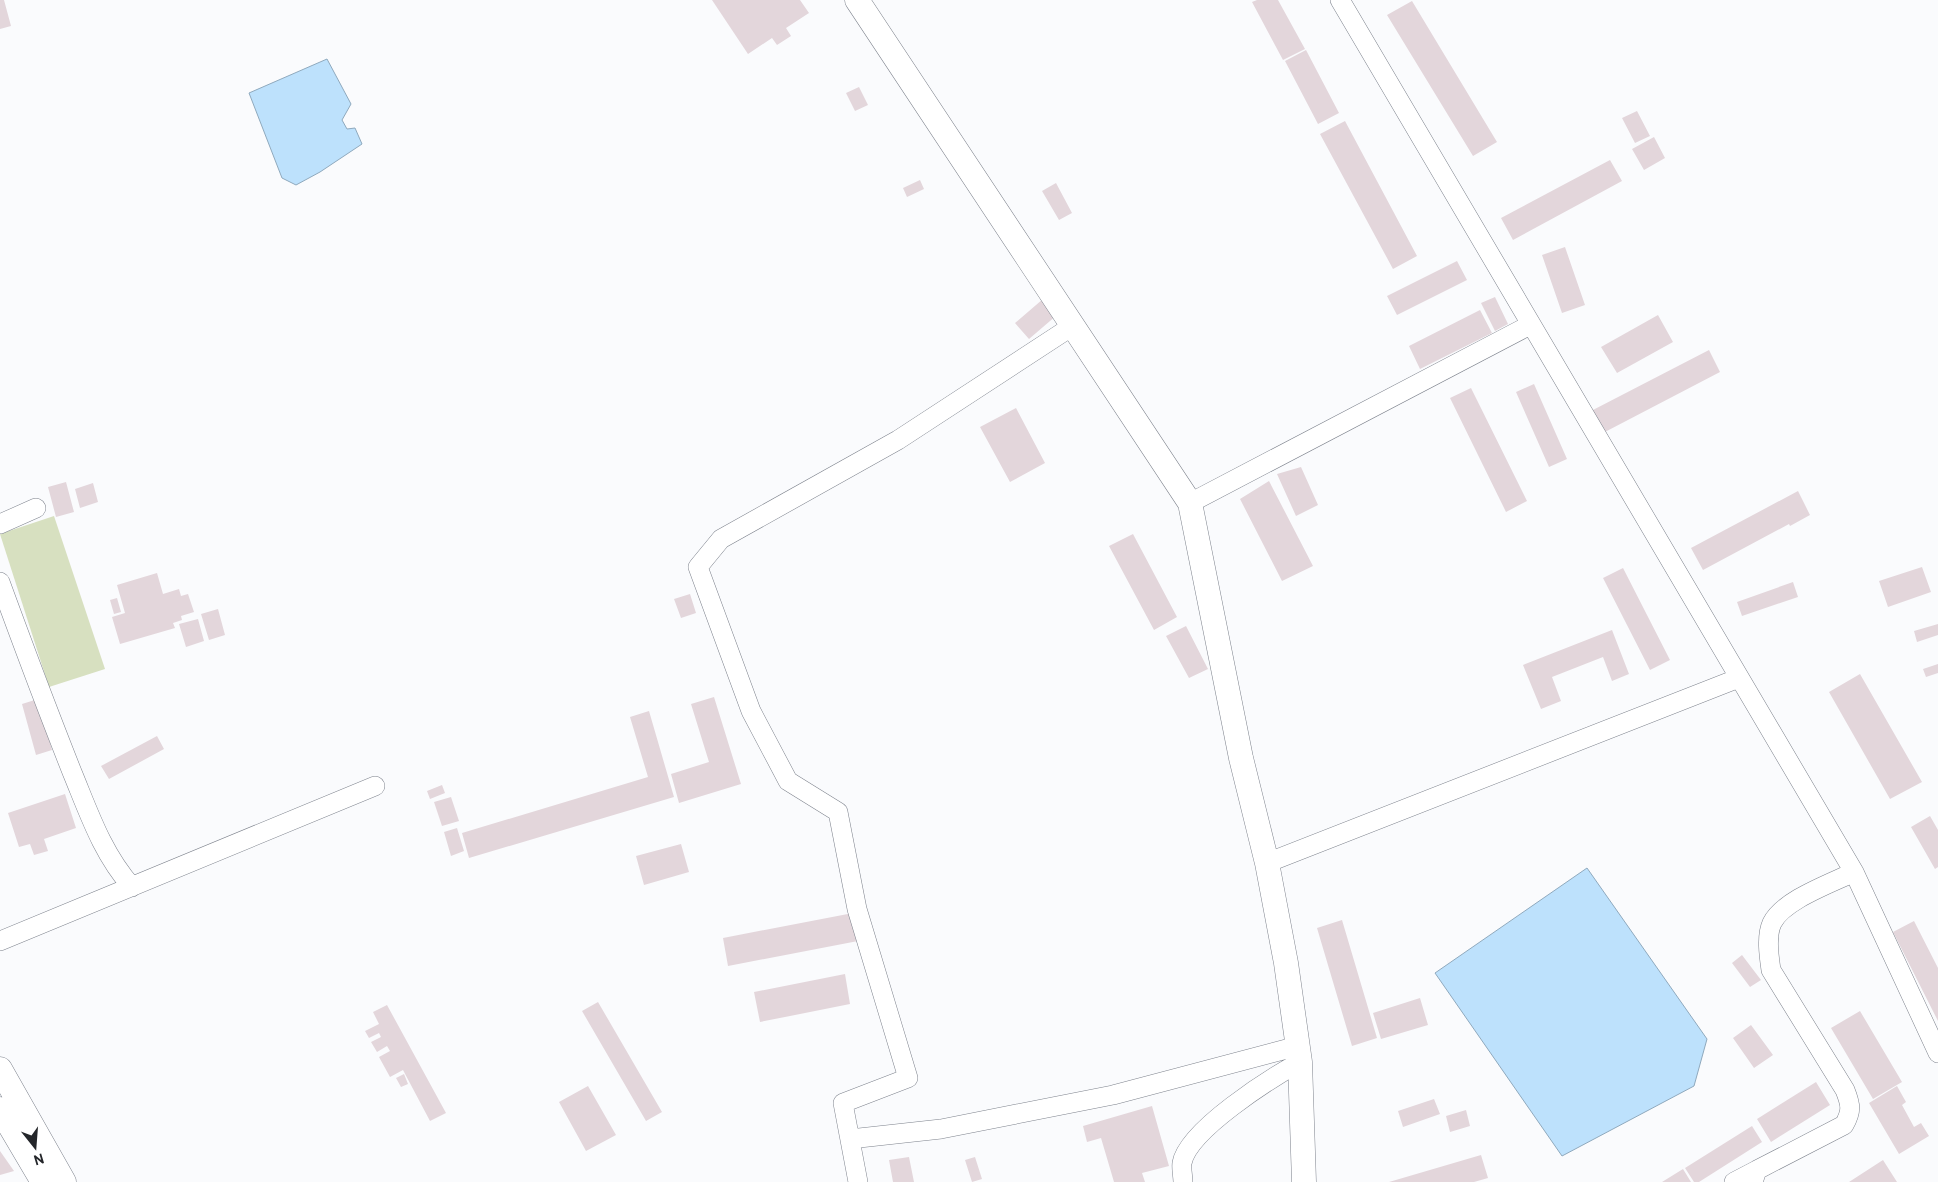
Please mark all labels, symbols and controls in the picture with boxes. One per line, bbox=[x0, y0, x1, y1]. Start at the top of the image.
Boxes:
north arrow bbox=[10, 1122, 60, 1172]
text: N bbox=[31, 1148, 46, 1168]

